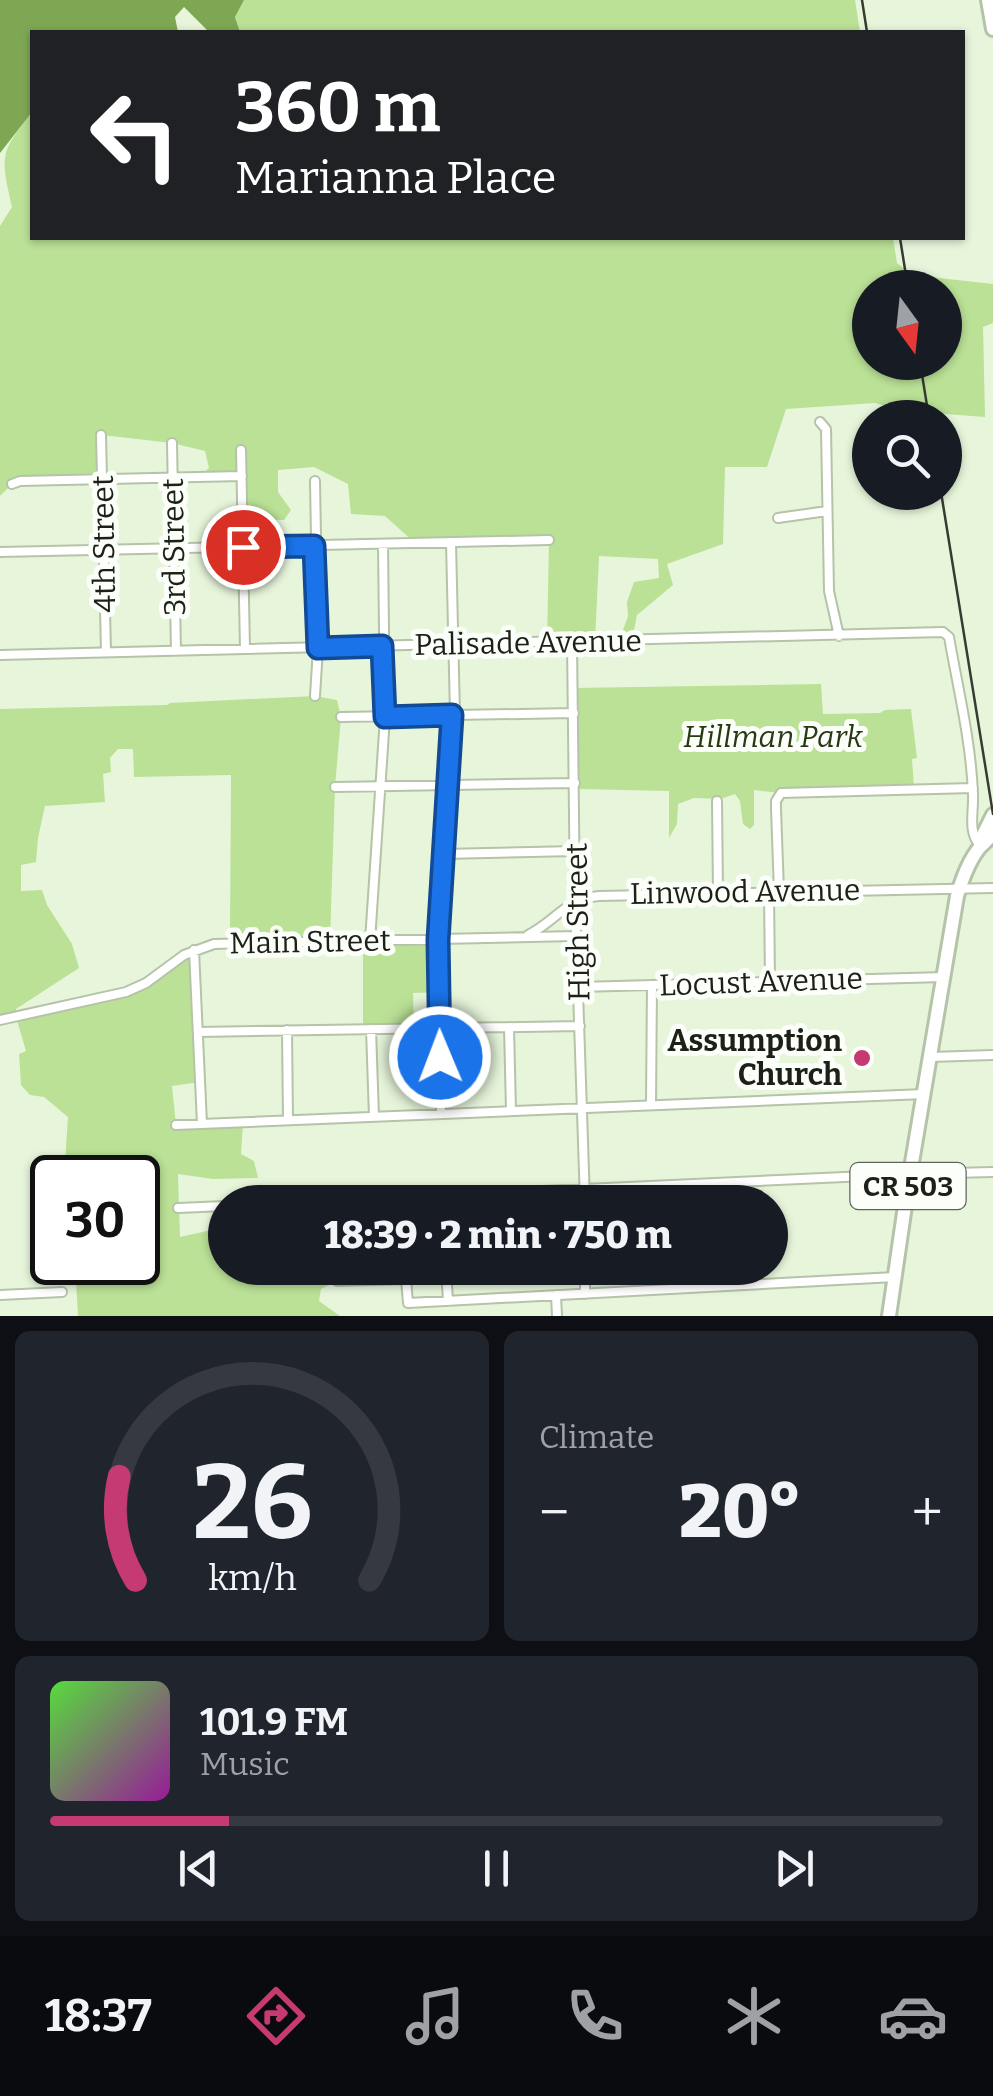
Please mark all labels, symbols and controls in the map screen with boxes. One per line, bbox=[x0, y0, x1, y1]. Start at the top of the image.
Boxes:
text: 360 m bbox=[235, 66, 441, 150]
icon: left bbox=[70, 70, 200, 200]
text: Marianna Place bbox=[235, 151, 556, 205]
north arrow bbox=[852, 270, 962, 380]
map controls bbox=[852, 270, 962, 510]
button: search bbox=[852, 400, 962, 510]
street label: 4th Street bbox=[85, 475, 123, 613]
street label: 3rd Street bbox=[155, 478, 193, 616]
pin bbox=[201, 505, 286, 590]
icon: arrive bbox=[216, 520, 271, 575]
street label: Palisade Avenue bbox=[414, 623, 642, 663]
park label: Hillman Park bbox=[683, 719, 863, 755]
street label: High Street bbox=[559, 842, 597, 1002]
street label: Linwood Avenue bbox=[629, 872, 861, 912]
street label: Main Street bbox=[229, 923, 391, 961]
street label: Locust Avenue bbox=[659, 960, 863, 1004]
position arrow bbox=[388, 1005, 492, 1109]
place label: Assumption Church bbox=[667, 1023, 843, 1093]
marker: Assumption Church bbox=[851, 1047, 873, 1069]
speed limit sign: 30 bbox=[30, 1155, 160, 1285]
road number: CR 503 bbox=[850, 1163, 966, 1209]
text: 18:39 · 2 min · 750 m bbox=[324, 1212, 672, 1258]
text: Climate bbox=[539, 1418, 654, 1456]
text: 26 bbox=[192, 1441, 312, 1566]
text: 20° bbox=[679, 1467, 802, 1557]
text: − bbox=[539, 1480, 569, 1546]
text: + bbox=[912, 1480, 943, 1546]
text: km/h bbox=[208, 1557, 296, 1599]
text: 101.9 FM bbox=[200, 1699, 348, 1745]
text: Music bbox=[200, 1745, 290, 1783]
icon: previous bbox=[171, 1841, 226, 1896]
icon: pause bbox=[469, 1841, 524, 1896]
icon: next bbox=[767, 1841, 822, 1896]
icon: directions bbox=[241, 1981, 311, 2051]
icon: music bbox=[400, 1981, 470, 2051]
icon: phone bbox=[560, 1981, 630, 2051]
icon: climate bbox=[719, 1981, 789, 2051]
icon: car bbox=[878, 1981, 948, 2051]
text: 18:37 bbox=[45, 1989, 152, 2043]

